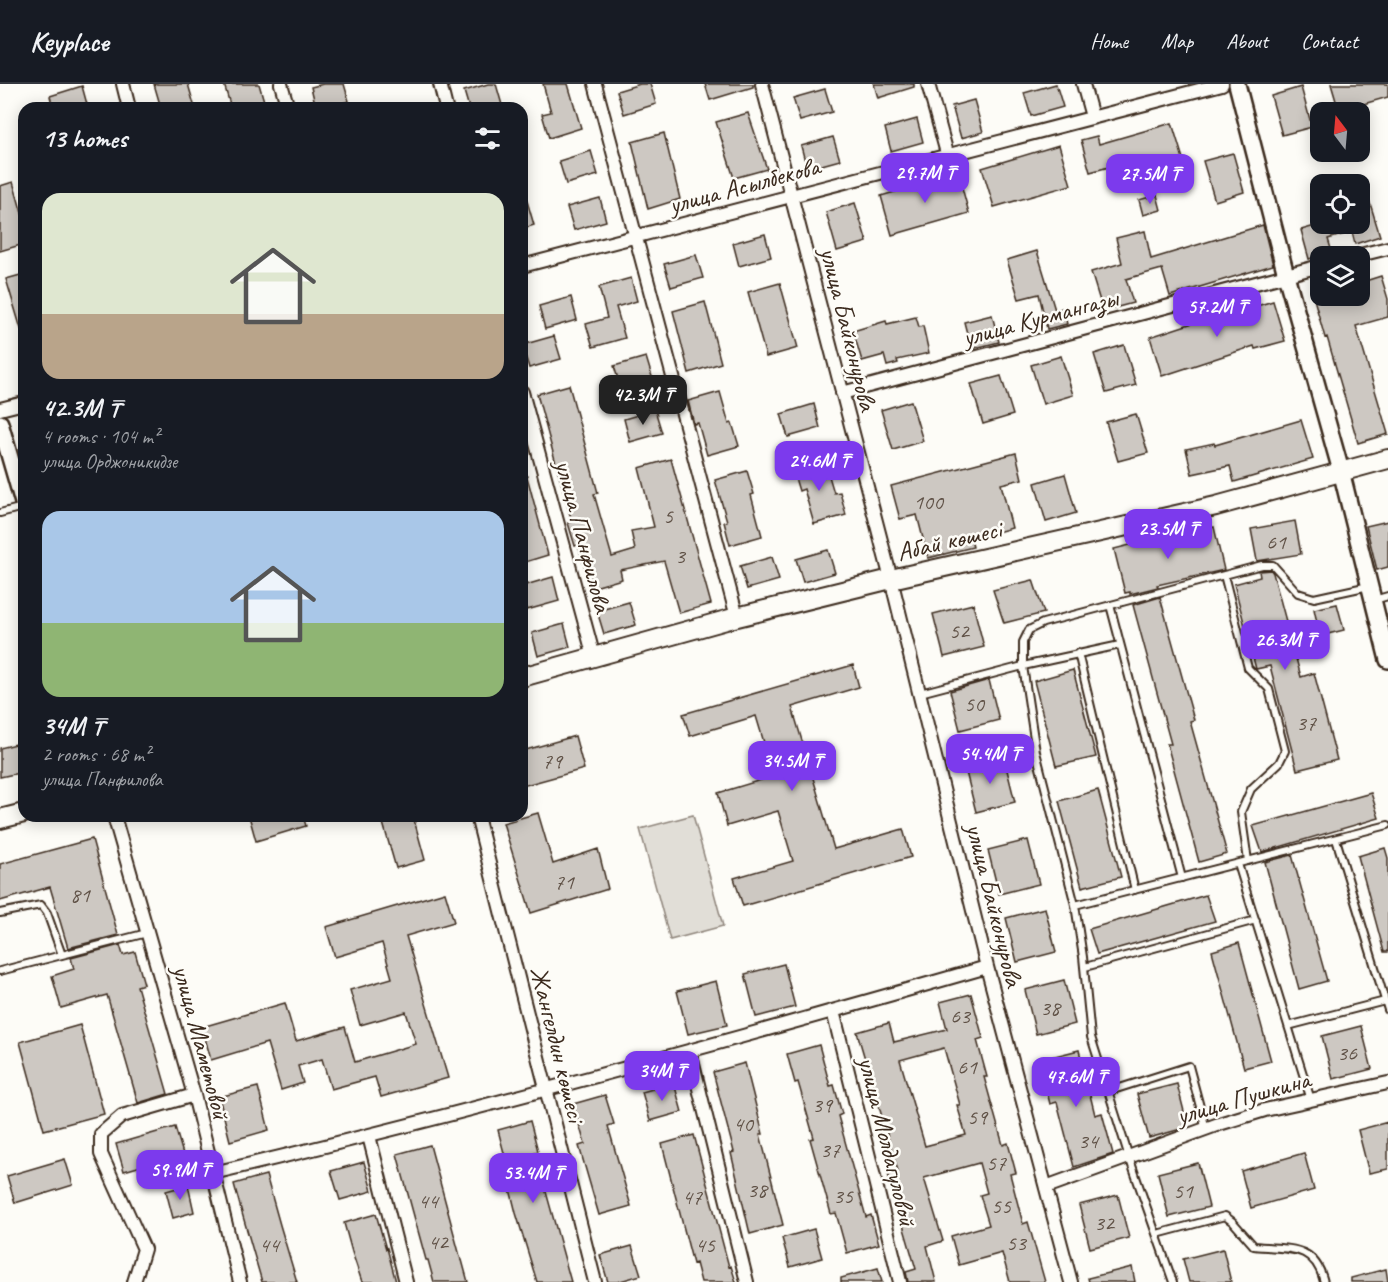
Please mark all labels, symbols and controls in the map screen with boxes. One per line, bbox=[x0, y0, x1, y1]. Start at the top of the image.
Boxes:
text: Keyplace bbox=[30, 24, 109, 59]
text: Home bbox=[1090, 28, 1128, 54]
text: Map bbox=[1161, 28, 1193, 54]
text: About bbox=[1226, 28, 1268, 54]
text: Contact bbox=[1301, 28, 1358, 54]
north arrow bbox=[1310, 102, 1370, 162]
map controls bbox=[1310, 102, 1370, 306]
text: 13 homes bbox=[42, 122, 127, 155]
icon: filters bbox=[471, 122, 504, 155]
street label: улица Асылбекова bbox=[663, 149, 825, 222]
pin: 29.7M ₸ bbox=[870, 153, 980, 204]
pin: 27.5M ₸ bbox=[1095, 154, 1205, 205]
text: 29.7M ₸ bbox=[895, 160, 955, 185]
text: 27.5M ₸ bbox=[1120, 161, 1180, 186]
button: locate bbox=[1310, 174, 1370, 234]
icon: home bbox=[219, 232, 327, 340]
street label: улица Байконурова bbox=[812, 242, 885, 416]
button: layers bbox=[1310, 246, 1370, 306]
street label: улица Курмангазы bbox=[957, 280, 1124, 355]
pin: 57.2M ₸ bbox=[1162, 287, 1272, 338]
text: 57.2M ₸ bbox=[1187, 294, 1247, 319]
pin: 42.3M ₸ bbox=[588, 375, 698, 426]
text: 42.3M ₸ bbox=[613, 382, 673, 407]
text: 42.3M ₸ bbox=[42, 391, 120, 424]
text: 4 rooms · 104 m² bbox=[42, 424, 159, 449]
pin: 24.6M ₸ bbox=[764, 441, 874, 492]
text: 24.6M ₸ bbox=[789, 448, 849, 473]
text: улица Орджоникидзе bbox=[42, 449, 177, 474]
street label: улица Панфилова bbox=[547, 454, 620, 618]
house number: 100 bbox=[913, 488, 945, 516]
house number: 5 bbox=[663, 502, 674, 530]
pin: 23.5M ₸ bbox=[1113, 509, 1223, 560]
street label: Абай көшесі bbox=[894, 512, 1008, 568]
text: 23.5M ₸ bbox=[1138, 516, 1198, 541]
house number: 61 bbox=[1266, 528, 1287, 556]
house number: 3 bbox=[675, 542, 687, 570]
icon: home bbox=[219, 550, 327, 658]
house number: 52 bbox=[949, 617, 971, 645]
pin: 26.3M ₸ bbox=[1230, 620, 1340, 671]
text: 26.3M ₸ bbox=[1255, 627, 1315, 652]
house number: 50 bbox=[964, 690, 986, 718]
text: 34M ₸ bbox=[42, 709, 103, 742]
house number: 37 bbox=[1296, 709, 1317, 737]
pin: 54.4M ₸ bbox=[935, 734, 1045, 785]
pin: 34.5M ₸ bbox=[737, 741, 847, 792]
text: 54.4M ₸ bbox=[960, 741, 1020, 766]
text: 2 rooms · 68 m² bbox=[42, 742, 150, 767]
house number: 79 bbox=[542, 747, 564, 775]
text: 34.5M ₸ bbox=[762, 748, 822, 773]
text: улица Панфилова bbox=[42, 767, 162, 792]
street label: улица Байконурова bbox=[958, 818, 1031, 992]
house number: 71 bbox=[554, 868, 575, 896]
house number: 81 bbox=[70, 881, 91, 909]
street label: улица Маметовой bbox=[165, 960, 238, 1125]
street label: Жангелдин көшесі bbox=[522, 963, 594, 1128]
house number: 38 bbox=[1040, 994, 1062, 1022]
house number: 63 bbox=[950, 1002, 972, 1030]
house number: 36 bbox=[1337, 1039, 1358, 1067]
pin: 34M ₸ bbox=[620, 1051, 704, 1102]
street label: улица Молдагуловой bbox=[850, 1051, 925, 1231]
house number: 61 bbox=[957, 1053, 978, 1081]
pin: 47.6M ₸ bbox=[1021, 1057, 1131, 1108]
text: 34M ₸ bbox=[638, 1058, 686, 1083]
street label: улица Пушкина bbox=[1171, 1062, 1316, 1133]
text: 47.6M ₸ bbox=[1046, 1064, 1106, 1089]
house number: 39 bbox=[812, 1091, 834, 1119]
house number: 59 bbox=[967, 1103, 989, 1131]
house number: 40 bbox=[733, 1110, 755, 1138]
house number: 34 bbox=[1078, 1127, 1100, 1155]
house number: 37 bbox=[820, 1136, 841, 1164]
house number: 57 bbox=[986, 1149, 1007, 1177]
pin: 59.9M ₸ bbox=[125, 1150, 235, 1201]
pin: 53.4M ₸ bbox=[478, 1153, 588, 1204]
text: 59.9M ₸ bbox=[150, 1157, 210, 1182]
text: 53.4M ₸ bbox=[503, 1160, 563, 1185]
house number: 38 bbox=[747, 1176, 769, 1204]
house number: 51 bbox=[1173, 1177, 1194, 1205]
house number: 35 bbox=[833, 1182, 854, 1210]
house number: 47 bbox=[682, 1183, 703, 1211]
house number: 44 bbox=[418, 1187, 440, 1215]
house number: 55 bbox=[991, 1192, 1012, 1220]
house number: 32 bbox=[1094, 1209, 1116, 1237]
house number: 42 bbox=[428, 1228, 450, 1256]
house number: 53 bbox=[1006, 1229, 1028, 1257]
house number: 44 bbox=[259, 1231, 281, 1259]
house number: 45 bbox=[695, 1231, 716, 1259]

